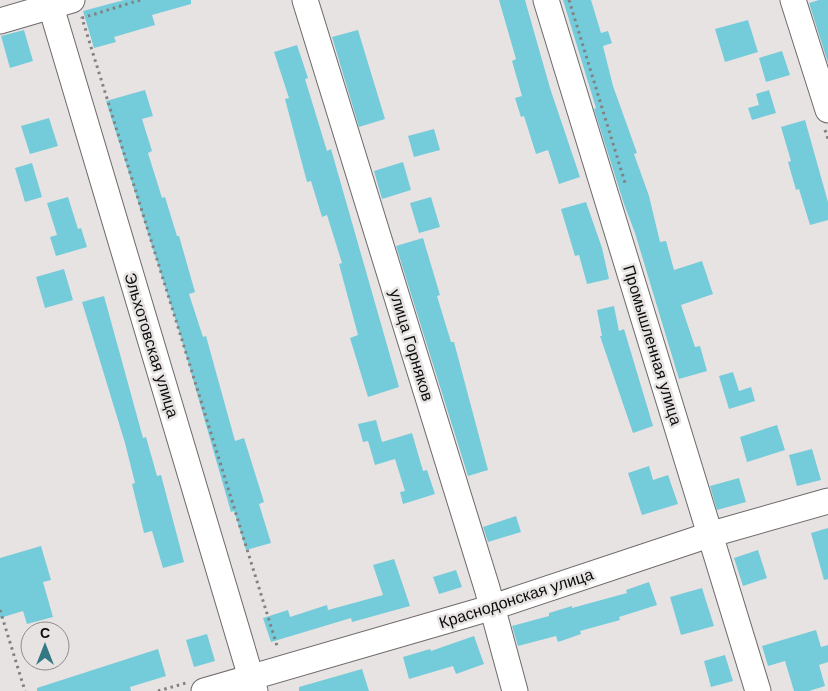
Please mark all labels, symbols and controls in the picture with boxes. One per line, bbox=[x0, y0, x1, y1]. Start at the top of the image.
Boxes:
street label: Промышленная улица bbox=[620, 263, 685, 427]
street label: Эльхотовская улица bbox=[121, 271, 182, 420]
street label: улица Горняков bbox=[386, 287, 437, 403]
street label: Краснодонская улица bbox=[437, 565, 595, 631]
north arrow bbox=[20, 621, 70, 671]
text: С bbox=[40, 625, 50, 641]

